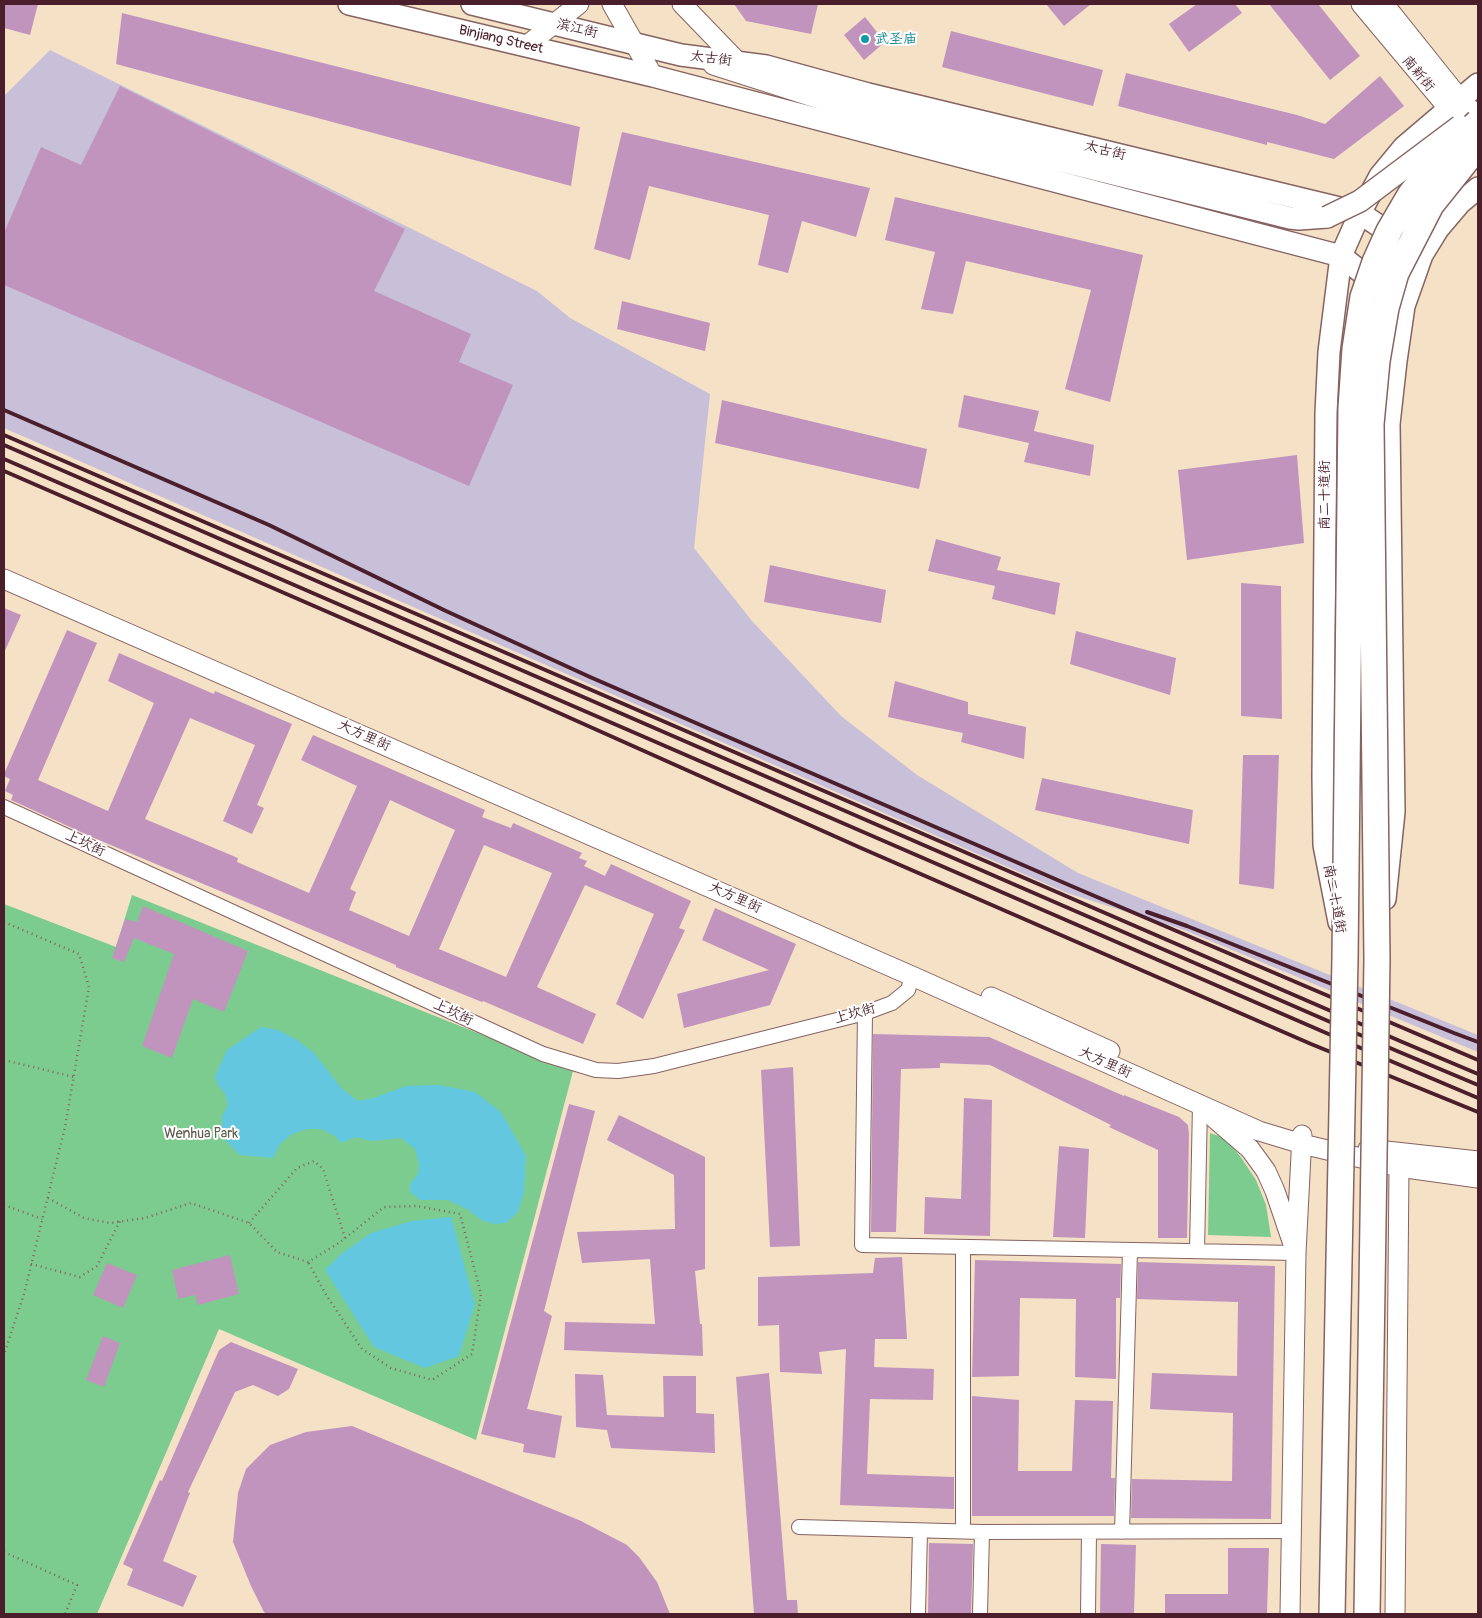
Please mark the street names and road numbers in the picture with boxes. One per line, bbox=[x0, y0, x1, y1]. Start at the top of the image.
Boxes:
street label: 滨江街 bbox=[555, 16, 599, 42]
street label: Binjiang Street bbox=[457, 22, 545, 58]
street label: 太古街 bbox=[689, 48, 733, 70]
street label: 南新街 bbox=[1398, 53, 1438, 95]
street label: 太古街 bbox=[1083, 138, 1127, 164]
street label: 南二十道街 bbox=[1317, 460, 1333, 530]
street label: 大方里街 bbox=[335, 717, 393, 755]
street label: 上坎街 bbox=[62, 828, 108, 860]
street label: 南二十道街 bbox=[1319, 863, 1349, 935]
street label: 大方里街 bbox=[706, 879, 764, 917]
street label: 上坎街 bbox=[430, 997, 476, 1029]
street label: 上坎街 bbox=[832, 1000, 878, 1028]
street label: 大方里街 bbox=[1076, 1044, 1134, 1082]

